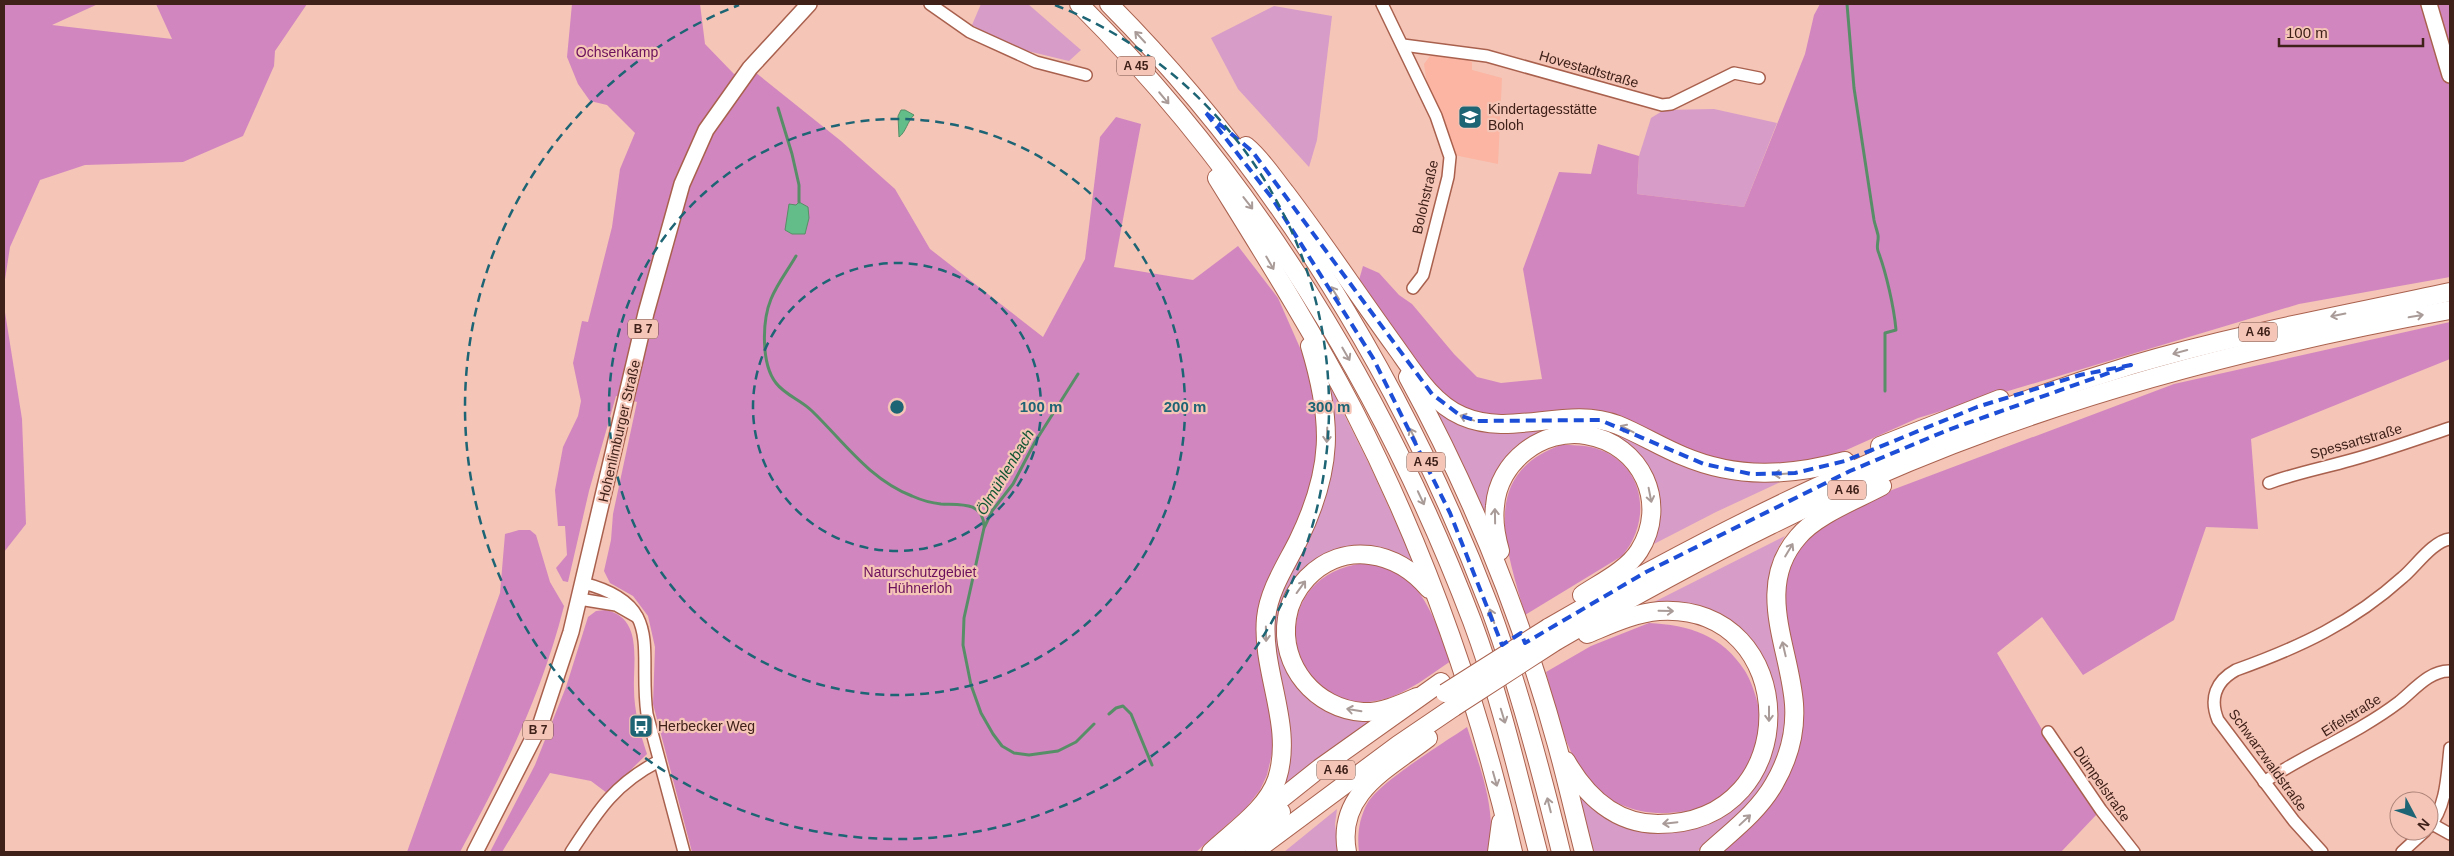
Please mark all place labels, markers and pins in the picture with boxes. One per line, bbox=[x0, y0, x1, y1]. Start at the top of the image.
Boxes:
place label: Kindertagesstätte Boloh bbox=[1488, 101, 1597, 133]
school or university icon: Kindertagesstätte Boloh bbox=[1457, 104, 1483, 130]
centre of rings bbox=[888, 398, 906, 416]
bus stop icon: Herbecker Weg bbox=[628, 713, 654, 739]
place label: Herbecker Weg bbox=[658, 718, 755, 734]

